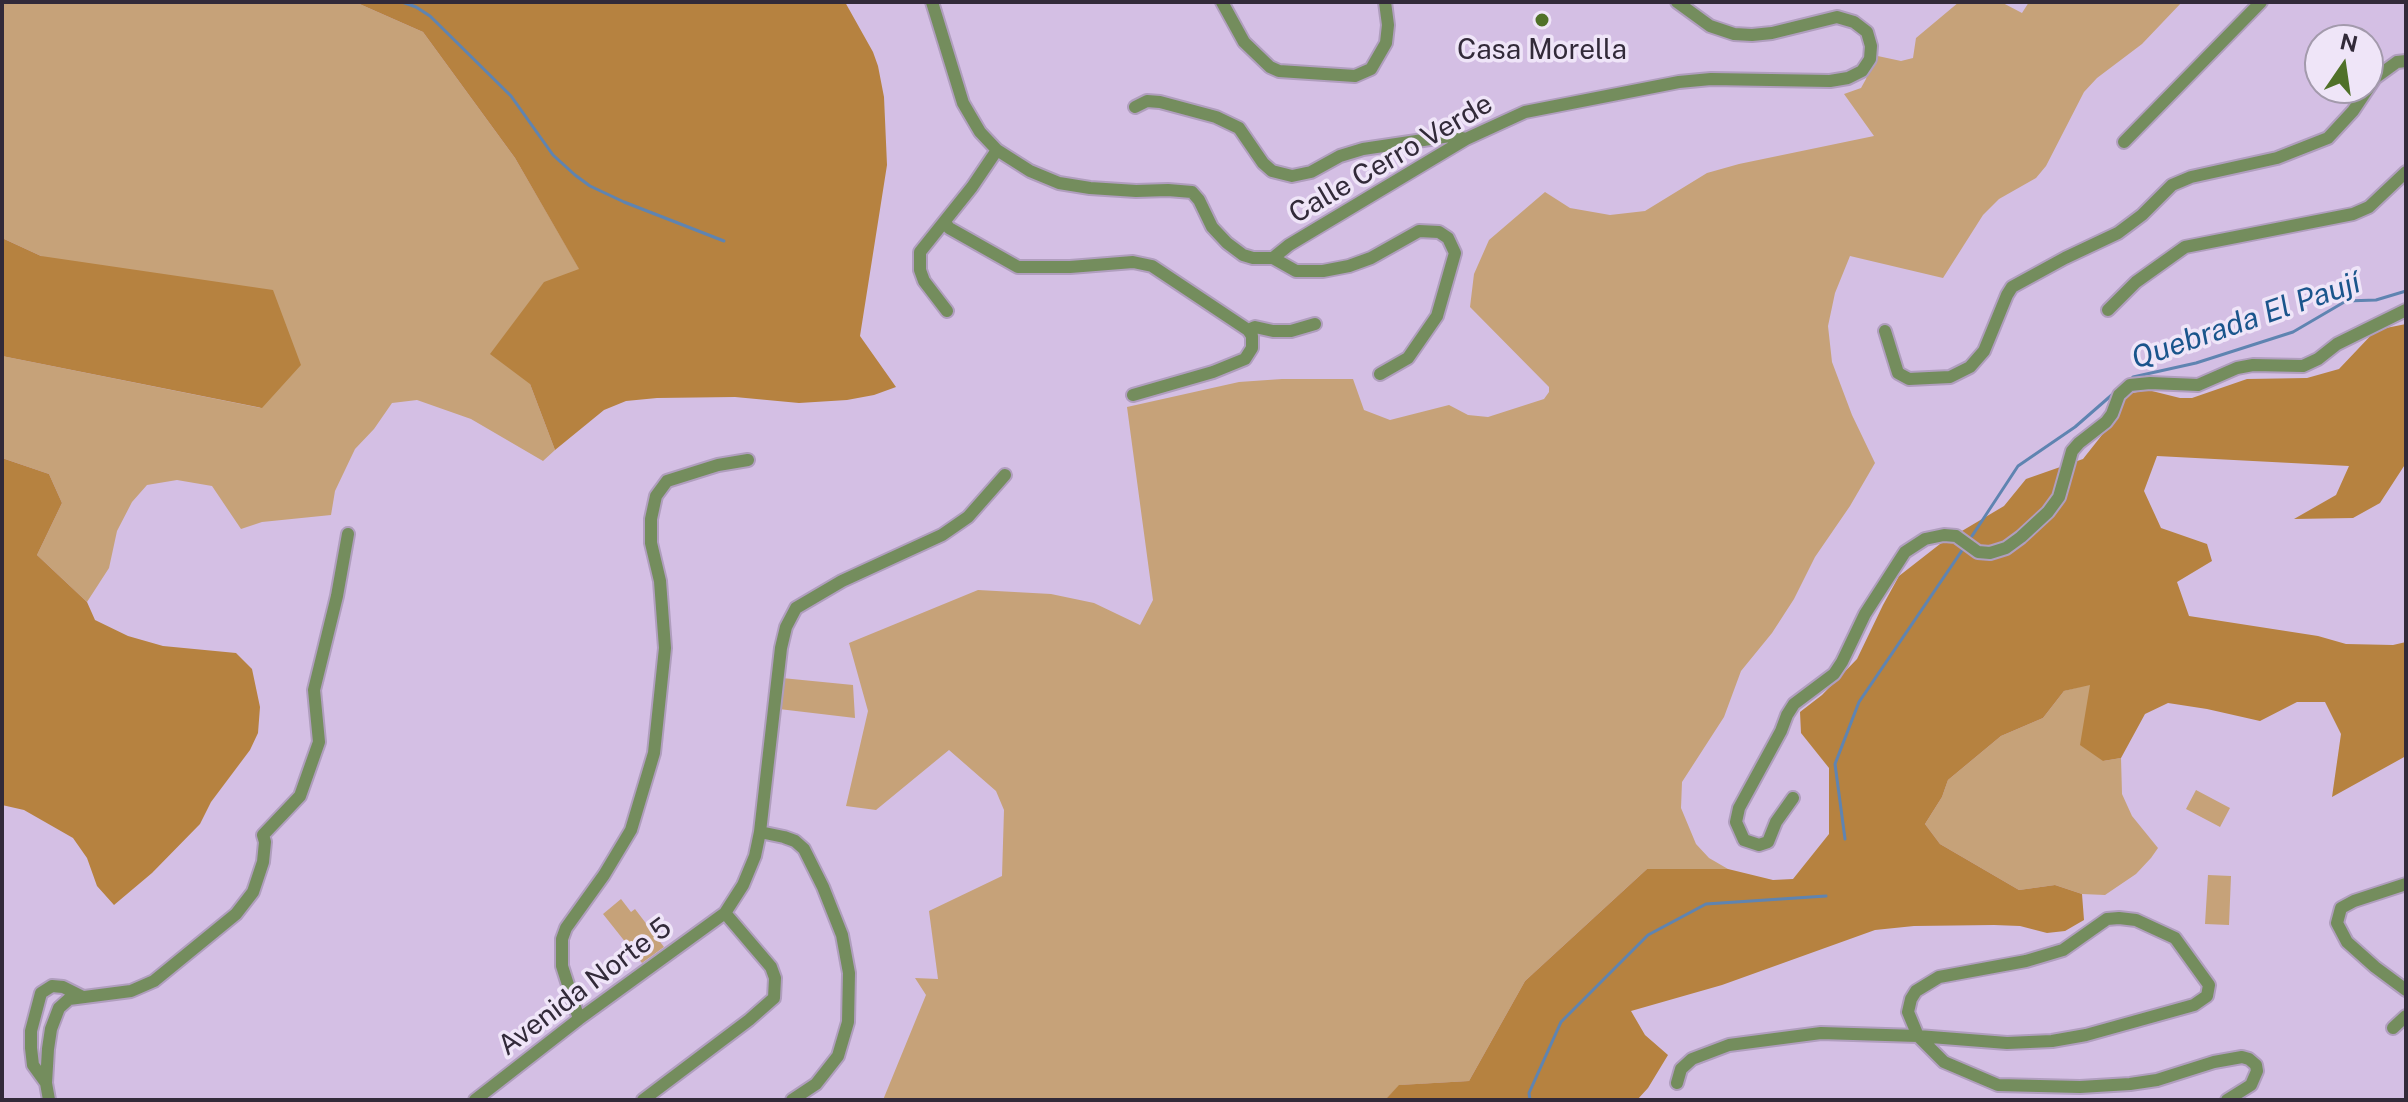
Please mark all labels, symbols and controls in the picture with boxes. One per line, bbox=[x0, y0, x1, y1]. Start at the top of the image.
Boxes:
marker: Casa Morella bbox=[1533, 11, 1551, 29]
north arrow bbox=[2304, 24, 2384, 104]
text: N bbox=[2338, 28, 2360, 57]
place label: Casa Morella bbox=[1457, 33, 1627, 67]
street label: Calle Cerro Verde bbox=[1283, 87, 1499, 231]
water label: Quebrada El Paují bbox=[2127, 265, 2365, 377]
street label: Avenida Norte 5 bbox=[492, 911, 678, 1063]

